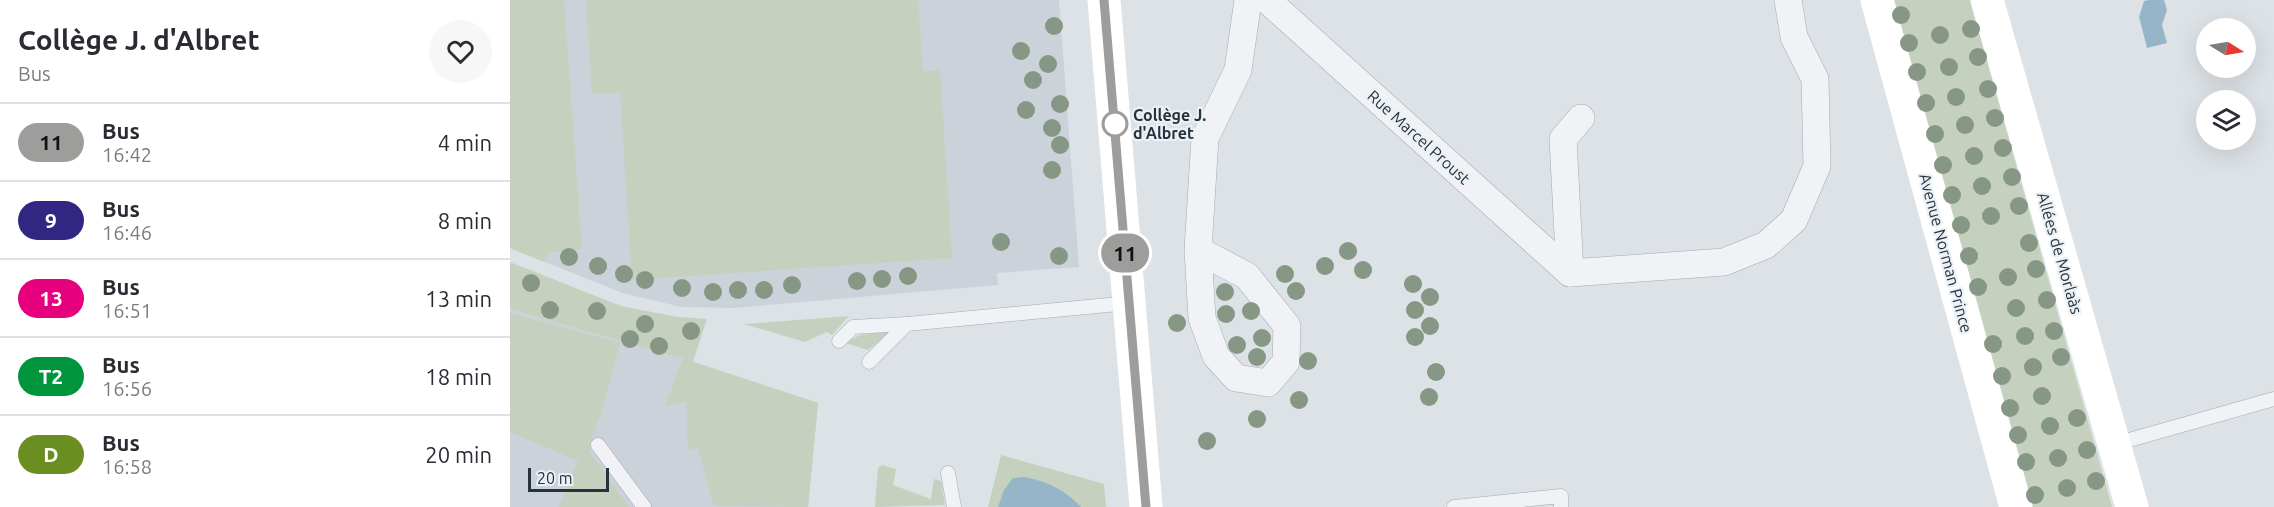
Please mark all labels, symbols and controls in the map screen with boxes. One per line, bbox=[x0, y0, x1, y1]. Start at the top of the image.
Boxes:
north arrow bbox=[2196, 18, 2256, 78]
map controls bbox=[2196, 18, 2256, 150]
button: heart bbox=[429, 20, 492, 83]
text: Collège J. d'Albret bbox=[18, 24, 260, 55]
text: Bus bbox=[18, 62, 51, 85]
street label: Rue Marcel Proust bbox=[1364, 86, 1474, 188]
button: layers bbox=[2196, 90, 2256, 150]
place label: Collège J. d'Albret bbox=[1133, 106, 1206, 142]
marker: Collège J. d'Albret bbox=[1102, 111, 1128, 137]
text: Bus bbox=[102, 118, 140, 143]
text: 11 bbox=[39, 130, 63, 154]
text: 4 min bbox=[438, 130, 492, 155]
text: 16:42 bbox=[102, 143, 152, 166]
street label: Avenue Norman Prince bbox=[1916, 171, 1976, 335]
street label: Allées de Morlaàs bbox=[2034, 190, 2086, 316]
text: Bus bbox=[102, 196, 140, 221]
text: 9 bbox=[45, 208, 57, 232]
text: 8 min bbox=[438, 208, 492, 233]
text: 16:46 bbox=[102, 221, 152, 244]
line badge: 11 bbox=[1098, 234, 1152, 272]
text: 11 bbox=[1113, 241, 1137, 265]
text: Bus bbox=[102, 274, 140, 299]
text: 13 bbox=[39, 286, 63, 310]
text: 13 min bbox=[425, 286, 492, 311]
text: 16:51 bbox=[102, 299, 152, 322]
text: Bus bbox=[102, 352, 140, 377]
text: T2 bbox=[39, 364, 63, 388]
text: 18 min bbox=[425, 364, 492, 389]
text: 16:56 bbox=[102, 377, 152, 400]
text: Bus bbox=[102, 430, 140, 455]
text: D bbox=[43, 442, 59, 466]
text: 20 min bbox=[425, 442, 492, 467]
text: 16:58 bbox=[102, 455, 152, 478]
scale bar bbox=[528, 465, 609, 492]
text: 20 m bbox=[537, 469, 573, 487]

